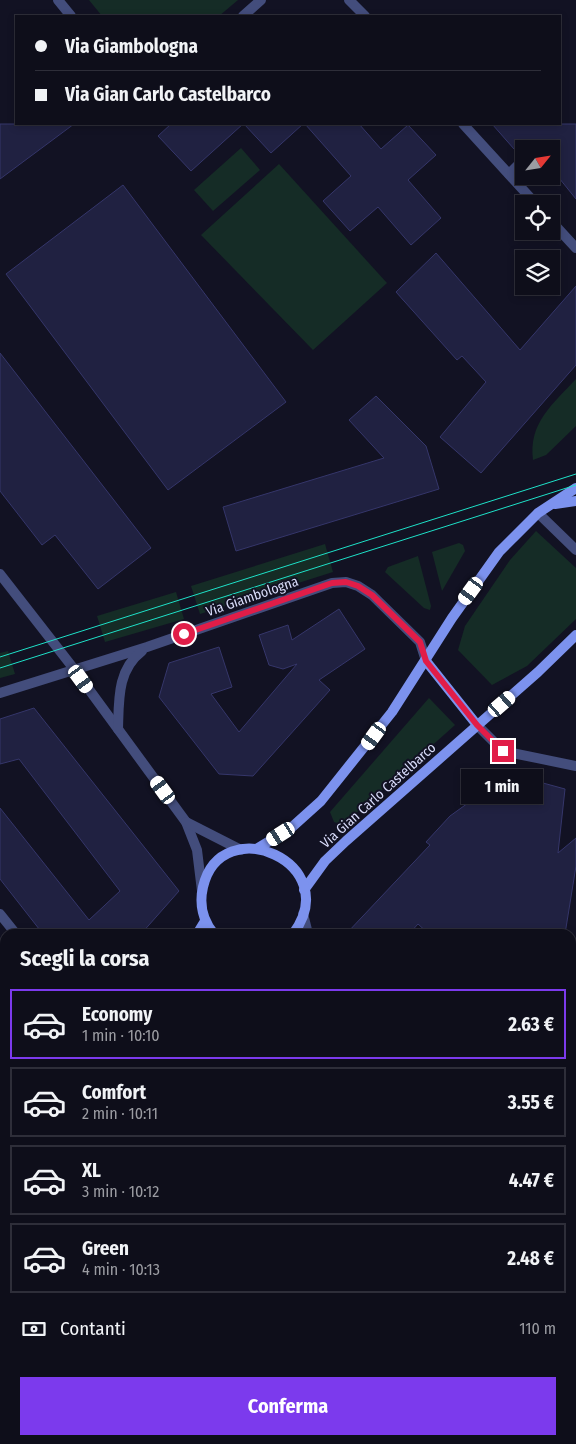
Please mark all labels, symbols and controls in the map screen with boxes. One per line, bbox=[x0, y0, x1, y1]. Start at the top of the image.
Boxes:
text: Via Giambologna bbox=[65, 35, 198, 58]
text: Via Gian Carlo Castelbarco bbox=[65, 83, 271, 106]
north arrow bbox=[515, 140, 560, 185]
map controls bbox=[515, 140, 560, 295]
button: locate bbox=[515, 195, 560, 240]
button: layers bbox=[515, 250, 560, 295]
street label: Via Giambologna bbox=[204, 573, 301, 620]
car bbox=[456, 574, 485, 608]
route start bbox=[173, 623, 195, 645]
car bbox=[66, 662, 95, 696]
car bbox=[485, 688, 518, 720]
car bbox=[359, 719, 388, 753]
street label: Via Gian Carlo Castelbarco bbox=[317, 739, 440, 852]
route end bbox=[492, 740, 514, 762]
callout: 1 min bbox=[462, 768, 544, 804]
car bbox=[148, 773, 177, 807]
text: 1 min bbox=[485, 777, 519, 796]
car bbox=[264, 820, 297, 848]
text: Scegli la corsa bbox=[20, 945, 150, 972]
icon: car bbox=[22, 1002, 67, 1047]
text: Economy bbox=[82, 1003, 152, 1026]
text: 2.63 € bbox=[508, 1013, 554, 1036]
text: 1 min · 10:10 bbox=[82, 1026, 160, 1045]
icon: car bbox=[22, 1080, 67, 1125]
text: Comfort bbox=[82, 1081, 146, 1104]
text: 3.55 € bbox=[508, 1091, 554, 1114]
text: 2 min · 10:11 bbox=[82, 1104, 158, 1123]
icon: car bbox=[22, 1158, 67, 1203]
text: XL bbox=[82, 1159, 101, 1182]
text: 4.47 € bbox=[509, 1169, 554, 1192]
text: 3 min · 10:12 bbox=[82, 1182, 159, 1201]
icon: car bbox=[22, 1236, 67, 1281]
text: Green bbox=[82, 1237, 129, 1260]
text: 2.48 € bbox=[507, 1247, 554, 1270]
text: 4 min · 10:13 bbox=[82, 1260, 160, 1279]
icon: cash bbox=[20, 1315, 48, 1343]
text: Contanti bbox=[60, 1317, 126, 1340]
text: 110 m bbox=[519, 1319, 556, 1338]
button: Conferma bbox=[20, 1377, 556, 1435]

